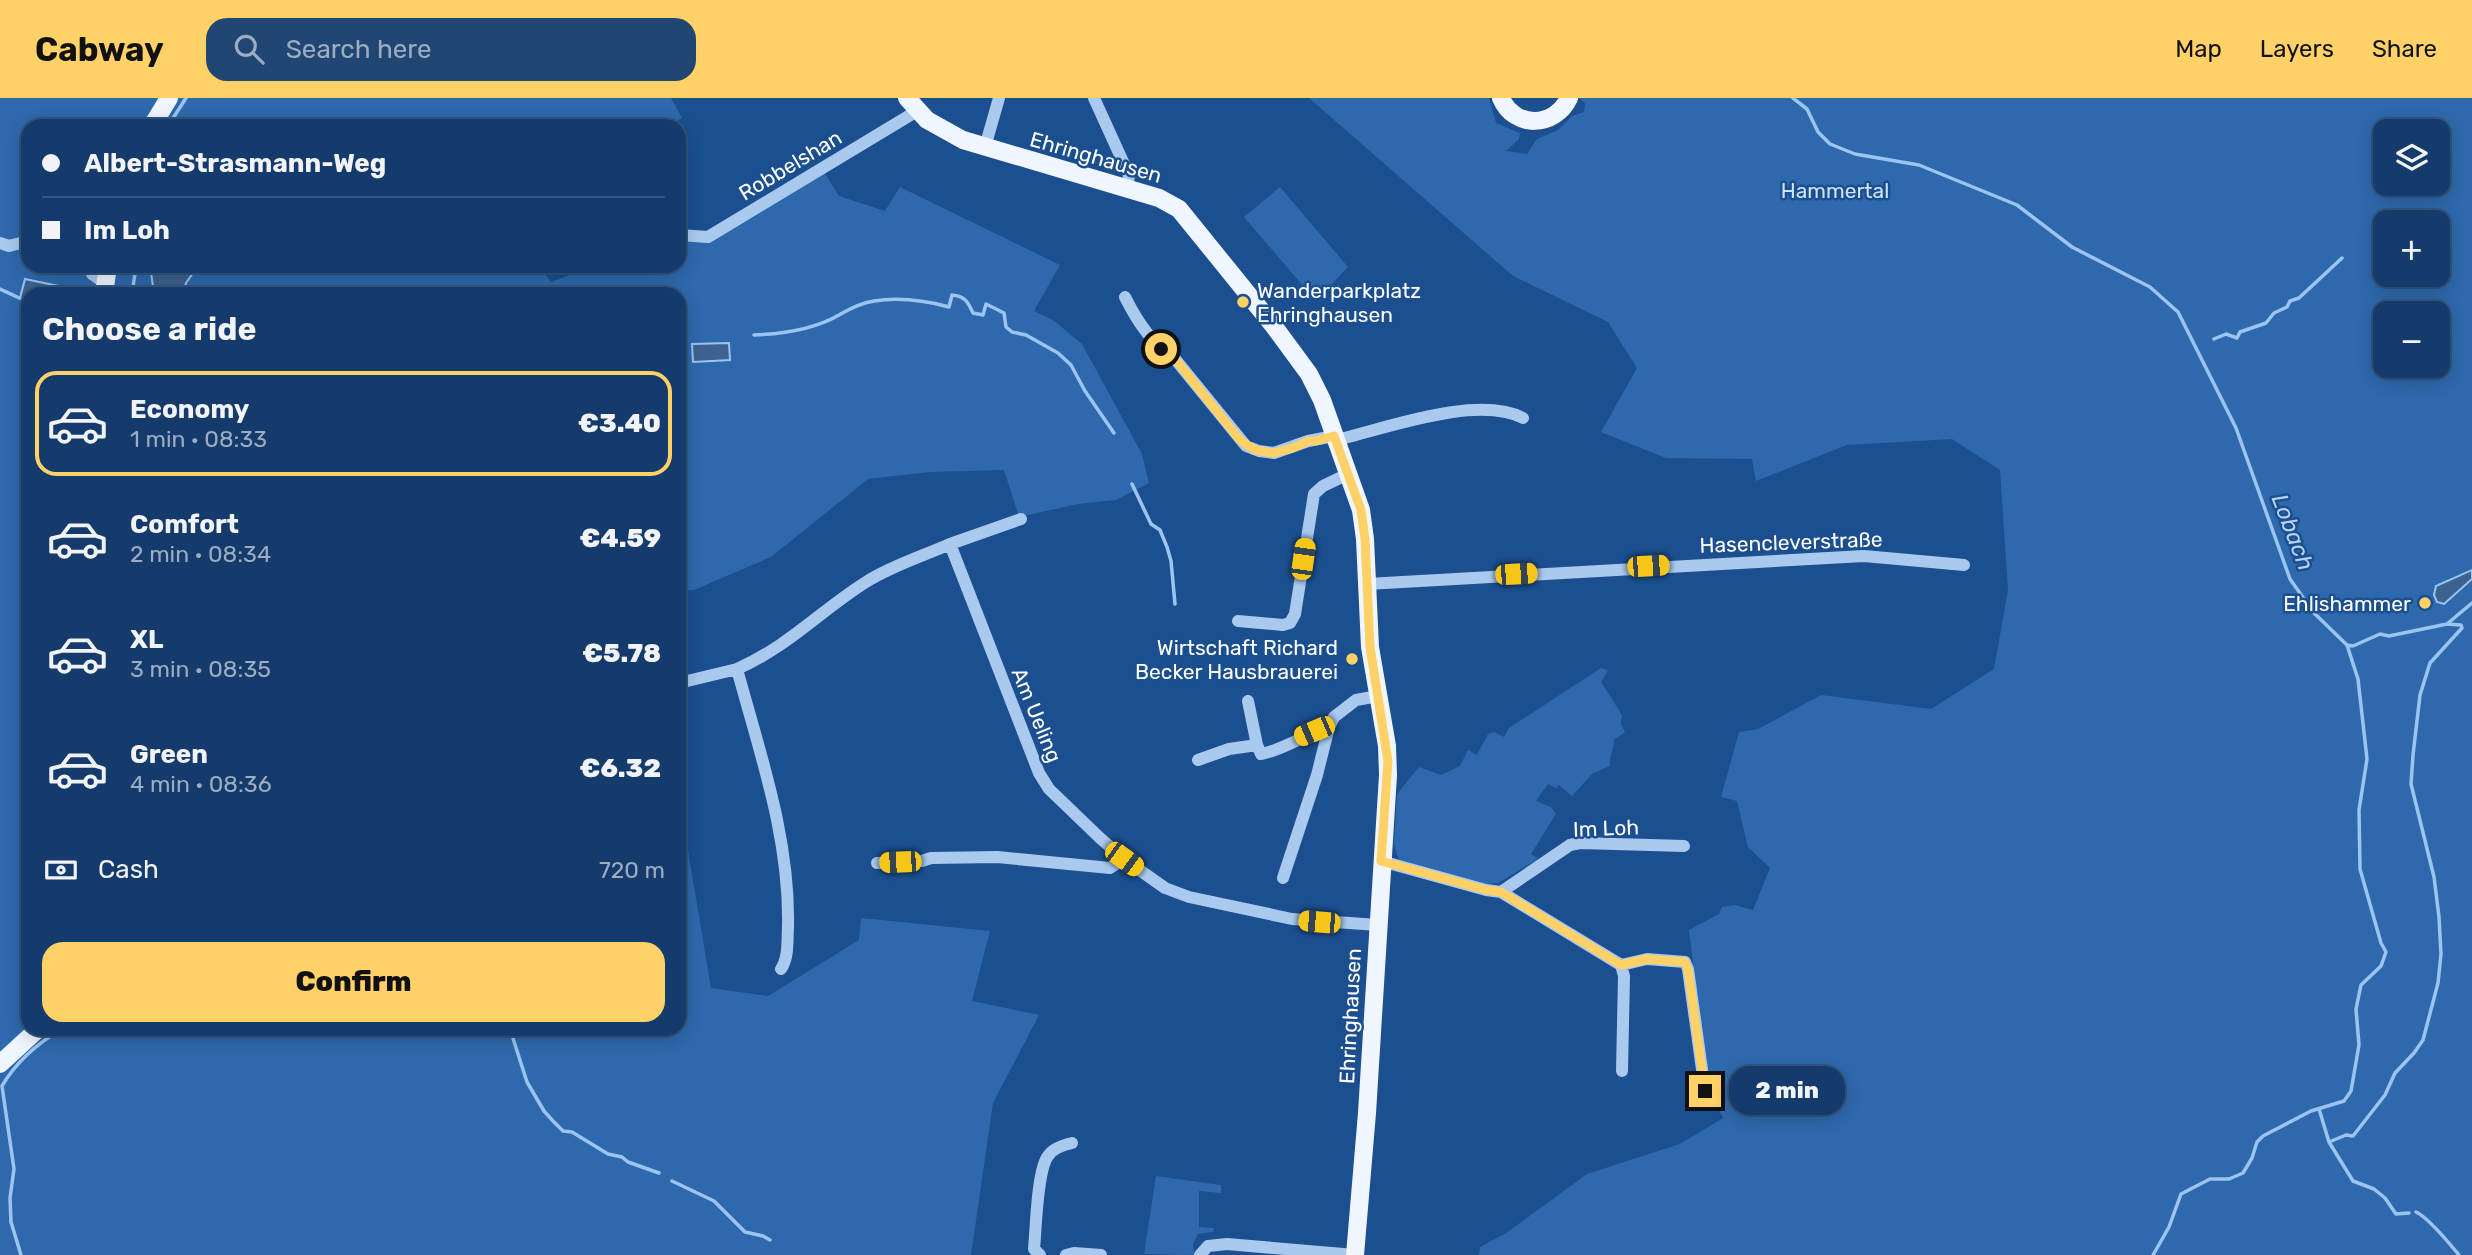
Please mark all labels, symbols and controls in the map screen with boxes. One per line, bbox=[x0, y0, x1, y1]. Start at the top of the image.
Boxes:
search box bbox=[206, 18, 696, 81]
text: Cabway bbox=[35, 30, 164, 69]
icon: search bbox=[230, 30, 268, 68]
text: Search here bbox=[286, 34, 432, 65]
text: Map bbox=[2175, 35, 2222, 63]
text: Layers bbox=[2260, 35, 2334, 63]
text: Share bbox=[2372, 35, 2437, 63]
map controls bbox=[2373, 119, 2450, 378]
button: layers bbox=[2373, 119, 2450, 196]
street label: Robbelshan bbox=[734, 125, 846, 205]
street label: Ehringhausen bbox=[1027, 126, 1165, 188]
text: Albert-Strasmann-Weg bbox=[84, 148, 386, 179]
park label: Hammertal bbox=[1781, 178, 1889, 203]
button: + bbox=[2373, 210, 2450, 287]
text: Im Loh bbox=[84, 215, 170, 246]
place label: Wanderparkplatz Ehringhausen bbox=[1257, 278, 1421, 327]
marker: Wanderparkplatz Ehringhausen bbox=[1235, 294, 1251, 310]
button: − bbox=[2373, 301, 2450, 378]
text: Choose a ride bbox=[42, 310, 256, 348]
route start bbox=[1145, 333, 1177, 365]
icon: car bbox=[46, 392, 109, 455]
text: Economy bbox=[130, 394, 249, 425]
text: €3.40 bbox=[578, 408, 661, 439]
text: 1 min · 08:33 bbox=[130, 425, 267, 453]
water label: Lobach bbox=[2266, 490, 2320, 574]
icon: car bbox=[46, 507, 109, 570]
text: Comfort bbox=[130, 509, 239, 540]
text: €4.59 bbox=[579, 523, 661, 554]
street label: Hasencleverstraße bbox=[1699, 526, 1883, 558]
car bbox=[1290, 537, 1317, 581]
text: 2 min · 08:34 bbox=[130, 540, 271, 568]
car bbox=[1627, 554, 1670, 578]
car bbox=[1495, 562, 1538, 586]
place label: Ehlishammer bbox=[2283, 591, 2411, 616]
marker: Ehlishammer bbox=[2417, 595, 2433, 611]
icon: car bbox=[46, 622, 109, 685]
text: XL bbox=[130, 624, 163, 655]
place label: Wirtschaft Richard Becker Hausbrauerei bbox=[1135, 635, 1338, 684]
text: €5.78 bbox=[582, 638, 661, 669]
marker: Wirtschaft Richard Becker Hausbrauerei bbox=[1344, 651, 1360, 667]
text: 3 min · 08:35 bbox=[130, 655, 271, 683]
street label: Am Ueling bbox=[1007, 664, 1067, 766]
car bbox=[1291, 713, 1338, 749]
icon: car bbox=[46, 737, 109, 800]
text: Green bbox=[130, 739, 208, 770]
text: €6.32 bbox=[580, 753, 661, 784]
text: 4 min · 08:36 bbox=[130, 770, 272, 798]
street label: Im Loh bbox=[1573, 814, 1639, 842]
car bbox=[1101, 838, 1148, 880]
icon: cash bbox=[42, 851, 80, 889]
car bbox=[879, 851, 922, 873]
text: Cash bbox=[98, 854, 159, 885]
text: 720 m bbox=[599, 856, 665, 884]
car bbox=[1298, 910, 1341, 934]
button: Confirm bbox=[42, 942, 665, 1022]
street label: Ehringhausen bbox=[1334, 947, 1366, 1085]
callout: 2 min bbox=[1730, 1066, 1845, 1116]
route end bbox=[1689, 1075, 1721, 1107]
text: 2 min bbox=[1755, 1076, 1819, 1104]

